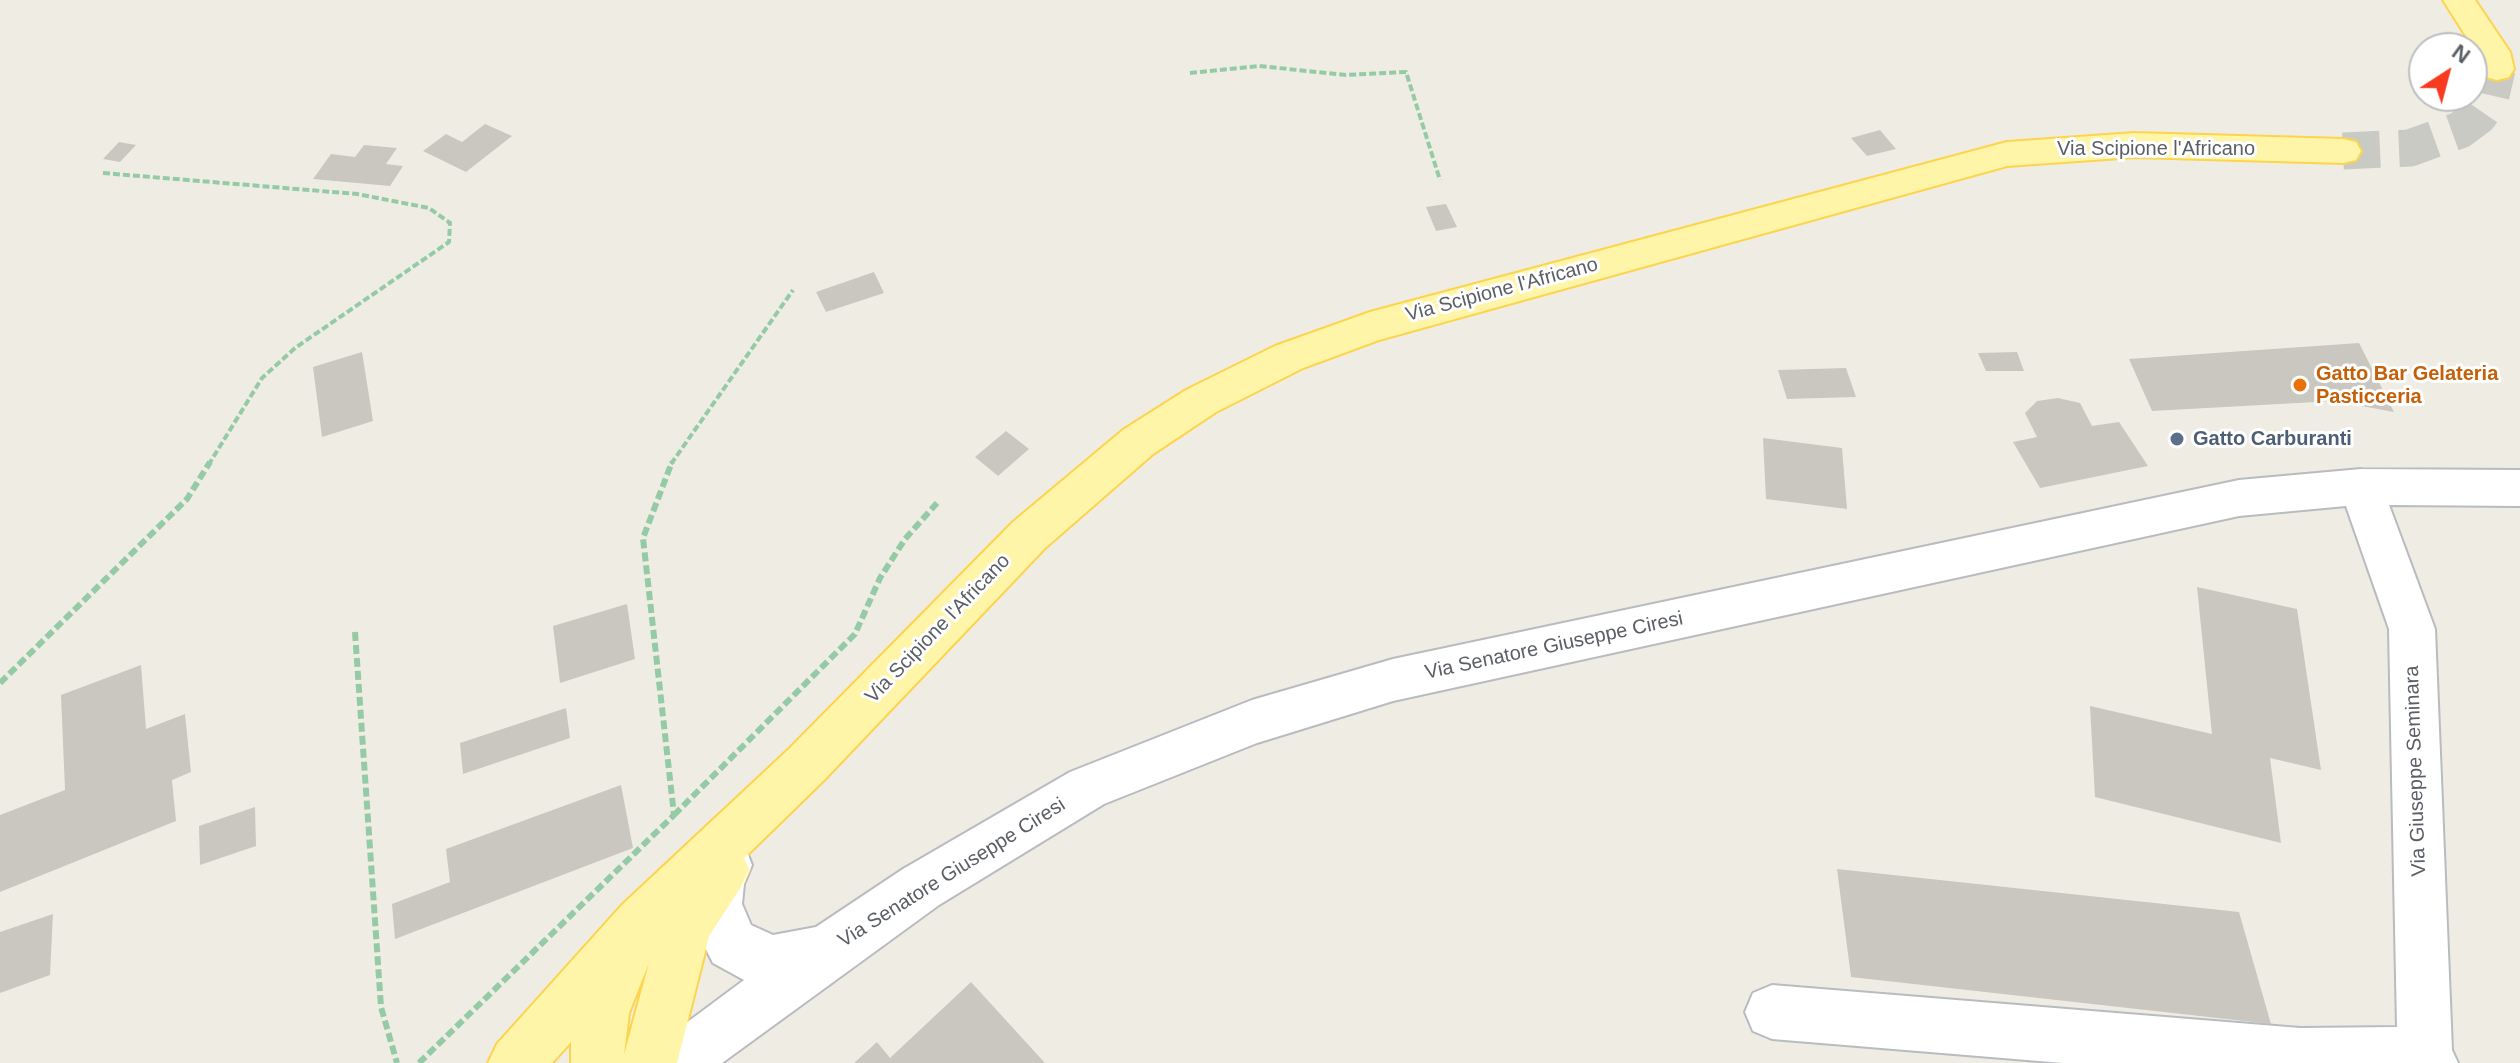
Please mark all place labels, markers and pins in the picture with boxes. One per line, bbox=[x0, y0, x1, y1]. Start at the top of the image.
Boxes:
place label: Gatto Bar Gelateria Pasticceria bbox=[2316, 362, 2498, 409]
marker: Gatto Bar Gelateria Pasticceria bbox=[2291, 376, 2309, 394]
place label: Gatto Carburanti bbox=[2193, 427, 2352, 451]
marker: Gatto Carburanti bbox=[2168, 430, 2186, 448]

